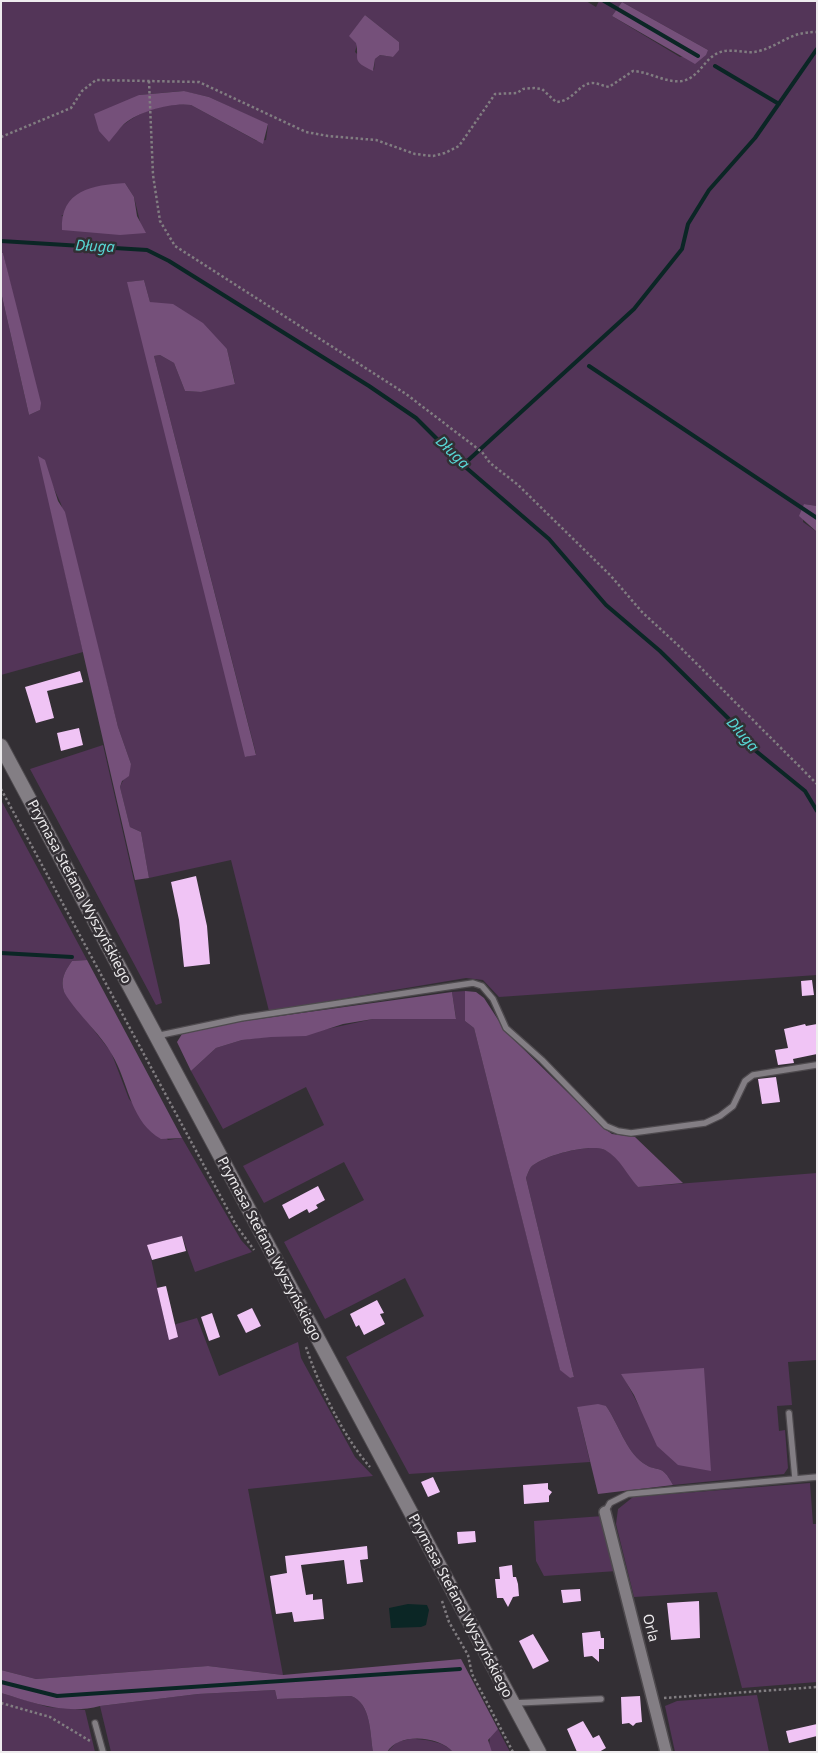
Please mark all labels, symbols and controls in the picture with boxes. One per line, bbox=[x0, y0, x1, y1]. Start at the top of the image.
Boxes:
water label: Długa bbox=[75, 237, 115, 257]
water label: Długa bbox=[431, 433, 473, 473]
water label: Długa bbox=[722, 714, 762, 756]
street label: Prymasa Stefana Wyszyńskiego bbox=[23, 797, 135, 987]
street label: Prymasa Stefana Wyszyńskiego bbox=[213, 1154, 325, 1344]
street label: Prymasa Stefana Wyszyńskiego bbox=[404, 1511, 516, 1701]
street label: Orla bbox=[638, 1612, 662, 1644]

